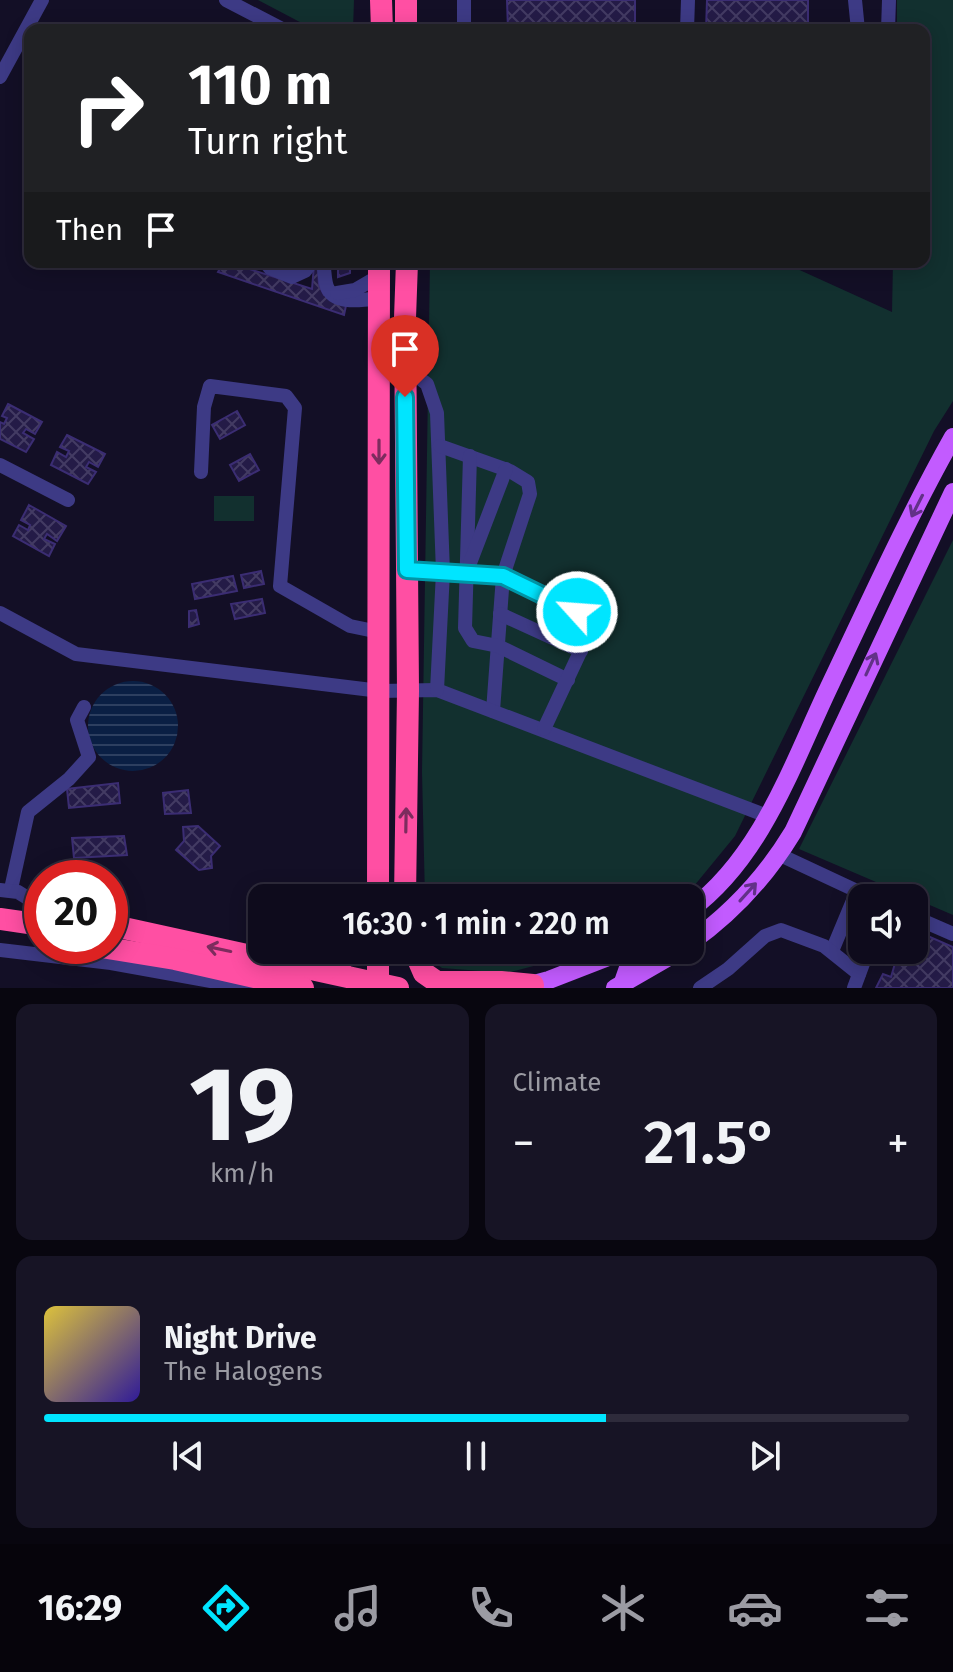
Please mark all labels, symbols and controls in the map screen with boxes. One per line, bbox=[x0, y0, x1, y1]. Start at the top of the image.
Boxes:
text: 110 m bbox=[188, 52, 332, 119]
icon: right bbox=[56, 56, 160, 160]
text: Turn right bbox=[188, 120, 348, 164]
icon: arrive bbox=[139, 208, 183, 252]
text: Then bbox=[56, 212, 123, 248]
pin bbox=[371, 315, 439, 397]
icon: arrive bbox=[383, 327, 427, 371]
one-way arrow bbox=[371, 438, 387, 465]
one-way arrow bbox=[909, 493, 925, 517]
position arrow bbox=[535, 570, 619, 654]
one-way arrow bbox=[864, 652, 879, 677]
one-way arrow bbox=[398, 807, 414, 834]
speed limit sign: 20 bbox=[24, 860, 128, 964]
one-way arrow bbox=[738, 882, 756, 902]
map controls bbox=[848, 884, 928, 964]
button: sound bbox=[848, 884, 928, 964]
text: 16:30 · 1 min · 220 m bbox=[342, 906, 610, 942]
one-way arrow bbox=[207, 941, 232, 956]
text: 19 bbox=[189, 1043, 296, 1168]
text: Climate bbox=[513, 1067, 601, 1098]
text: 21.5° bbox=[644, 1107, 778, 1179]
text: − bbox=[513, 1117, 535, 1170]
text: + bbox=[887, 1117, 909, 1170]
text: km/h bbox=[210, 1158, 274, 1189]
text: Night Drive bbox=[164, 1320, 317, 1356]
text: The Halogens bbox=[164, 1356, 323, 1387]
icon: previous bbox=[166, 1434, 210, 1478]
icon: pause bbox=[454, 1434, 498, 1478]
icon: next bbox=[743, 1434, 787, 1478]
icon: directions bbox=[198, 1580, 254, 1636]
icon: music bbox=[330, 1580, 386, 1636]
icon: phone bbox=[463, 1580, 519, 1636]
icon: climate bbox=[595, 1580, 651, 1636]
icon: car bbox=[727, 1580, 783, 1636]
icon: filters bbox=[859, 1580, 915, 1636]
text: 16:29 bbox=[38, 1586, 122, 1630]

